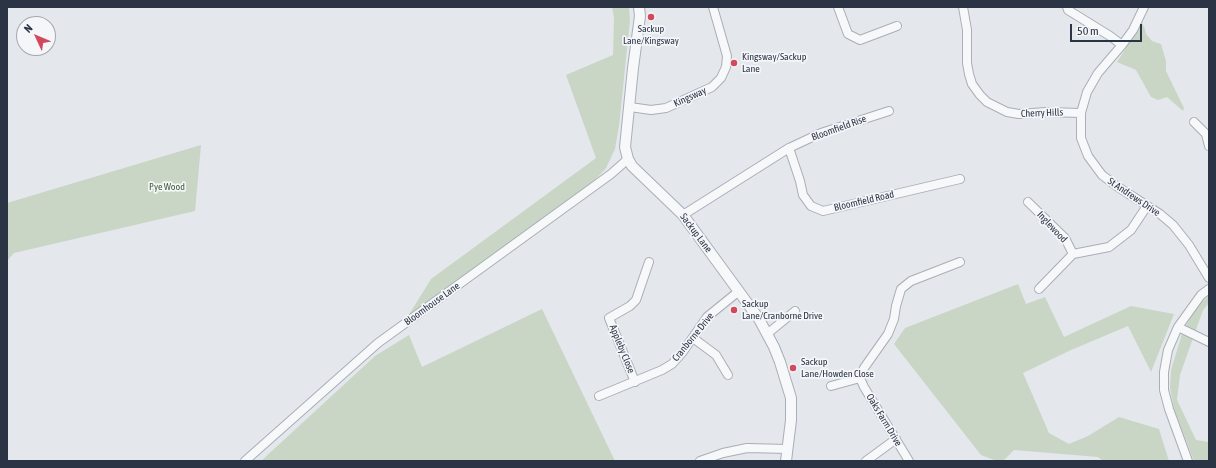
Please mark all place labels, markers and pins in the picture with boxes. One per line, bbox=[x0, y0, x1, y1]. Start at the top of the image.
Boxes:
marker: Sackup Lane/Kingsway bbox=[646, 12, 656, 22]
place label: Sackup Lane/Kingsway bbox=[623, 23, 679, 46]
place label: Kingsway/Sackup Lane bbox=[742, 51, 806, 74]
marker: Kingsway/Sackup Lane bbox=[729, 58, 739, 68]
place label: Sackup Lane/Cranborne Drive bbox=[742, 298, 823, 322]
marker: Sackup Lane/Cranborne Drive bbox=[729, 305, 739, 315]
place label: Sackup Lane/Howden Close bbox=[801, 356, 874, 380]
marker: Sackup Lane/Howden Close bbox=[788, 363, 798, 373]

